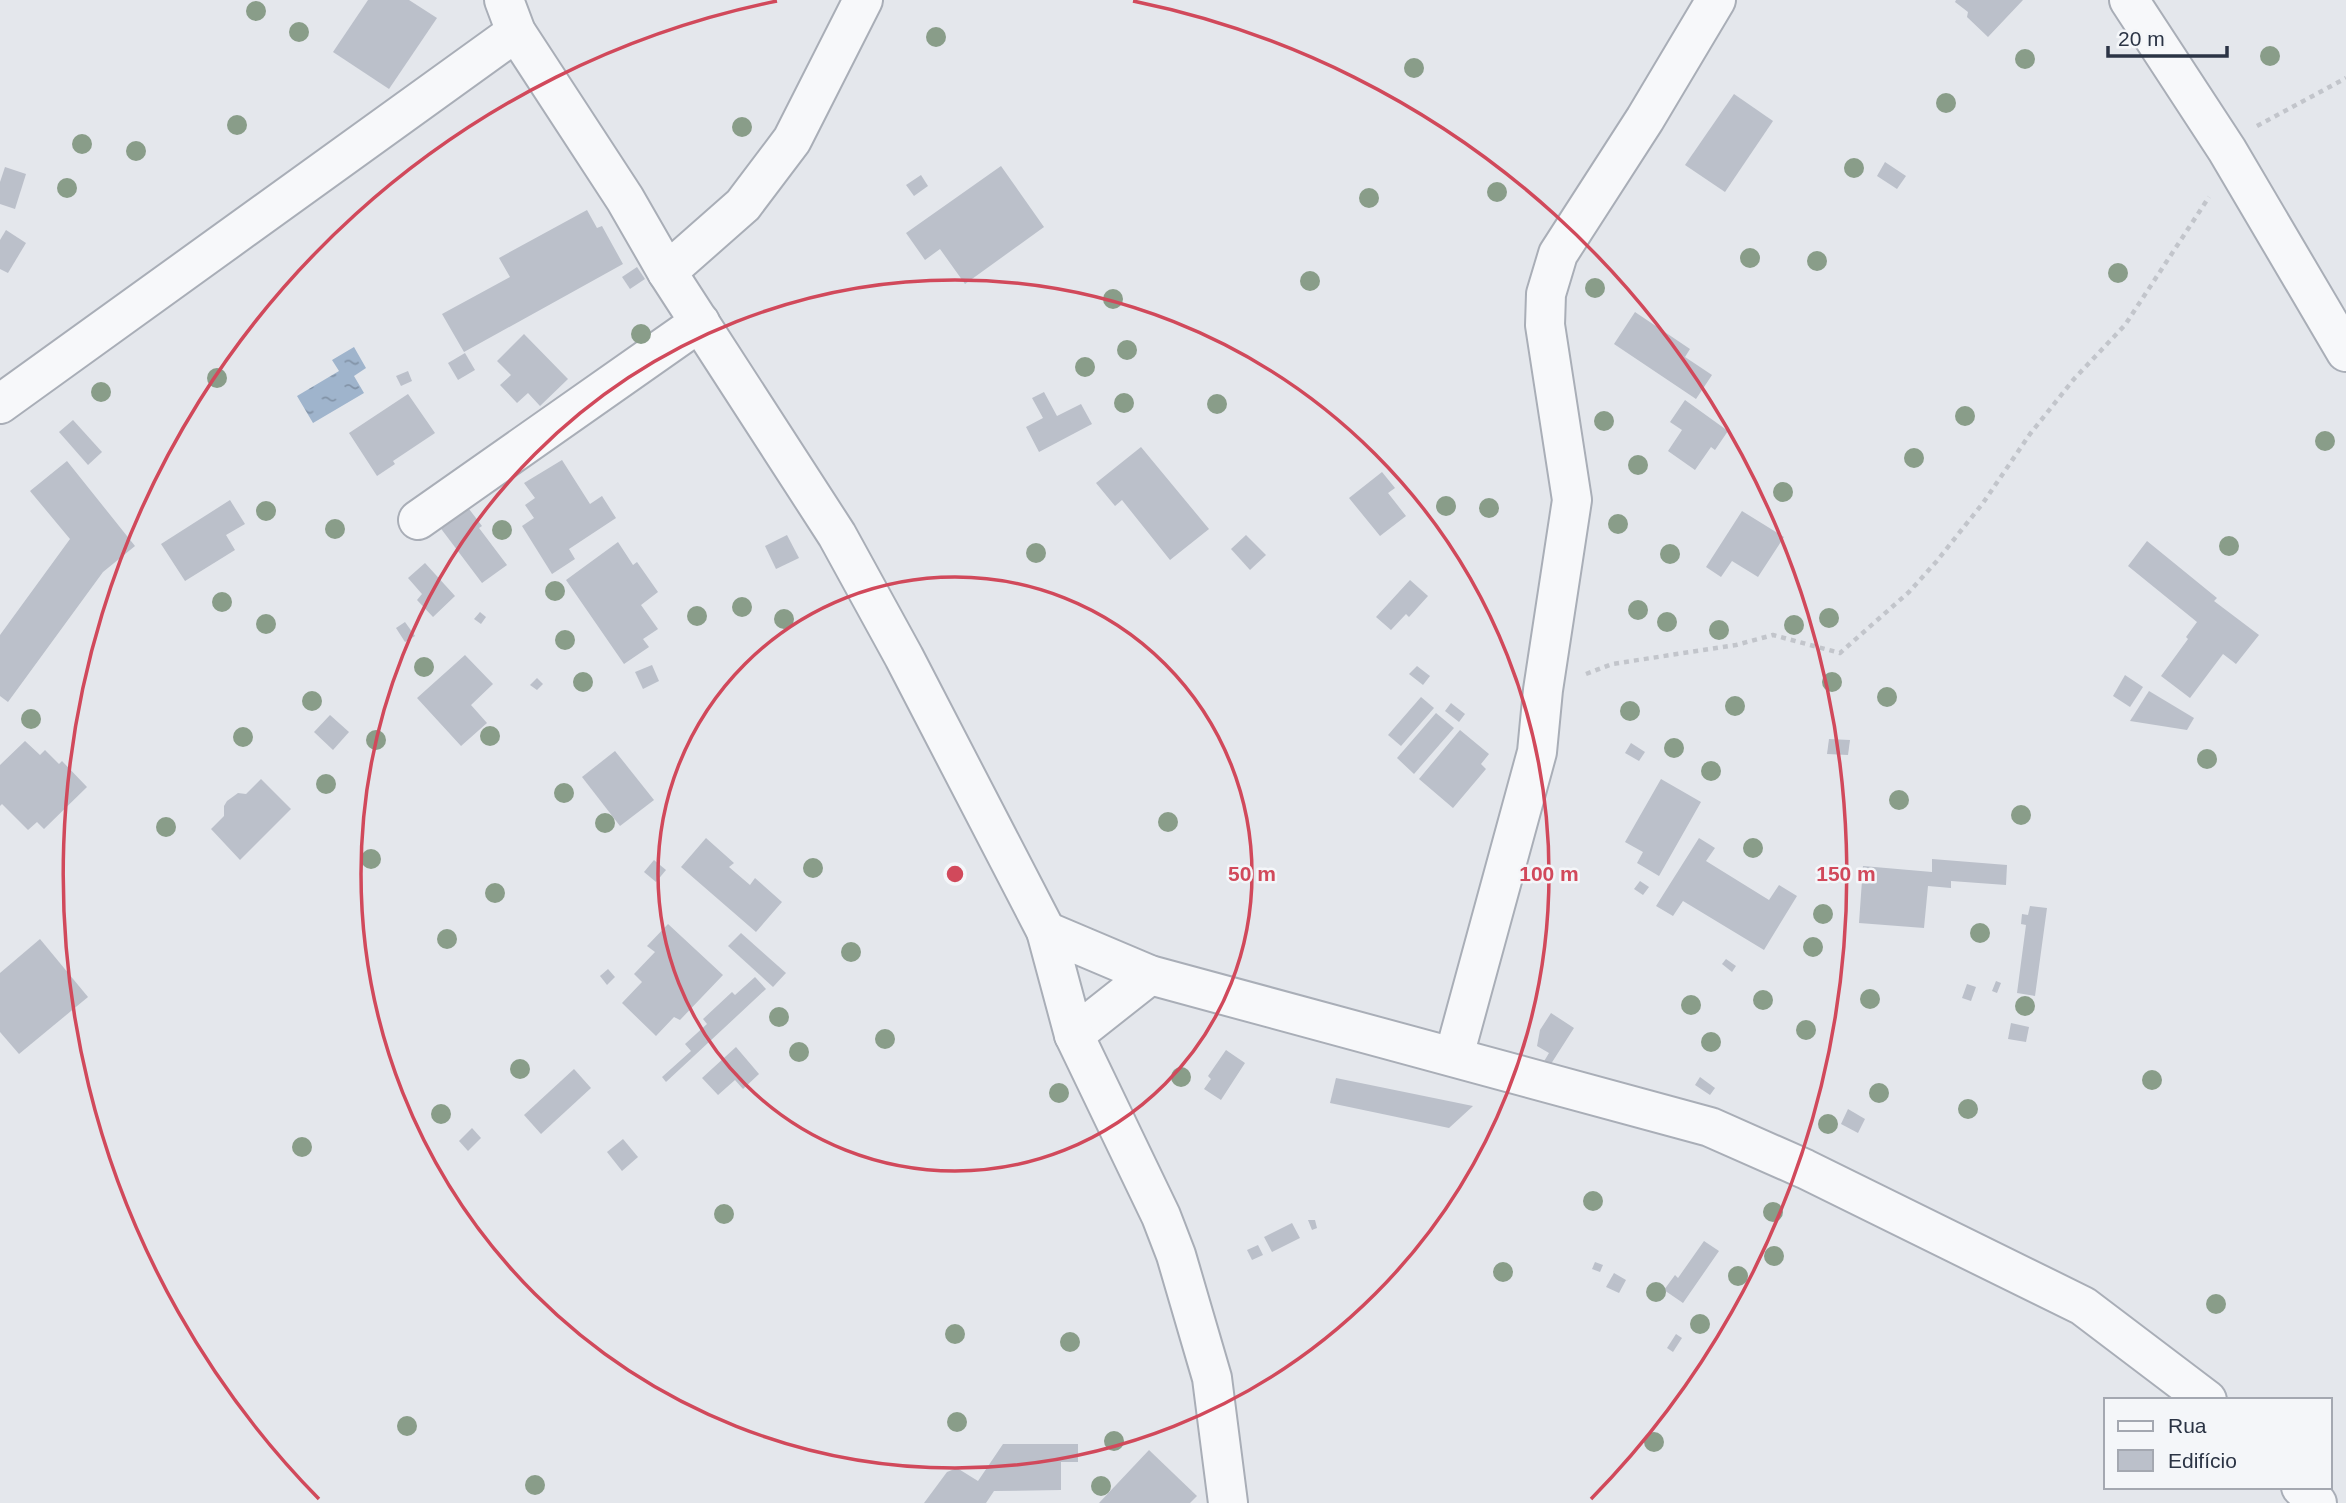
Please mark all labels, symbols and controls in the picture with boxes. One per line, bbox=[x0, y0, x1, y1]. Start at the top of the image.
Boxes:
scale bar bbox=[2108, 14, 2227, 58]
text: 20 m bbox=[2118, 27, 2165, 50]
centre of rings bbox=[943, 862, 967, 886]
text: 50 m bbox=[1228, 862, 1276, 885]
text: 100 m bbox=[1519, 862, 1579, 885]
text: 150 m bbox=[1816, 862, 1876, 885]
legend bbox=[2104, 1398, 2332, 1489]
text: Rua bbox=[2168, 1414, 2207, 1437]
text: Edifício bbox=[2168, 1449, 2237, 1472]

